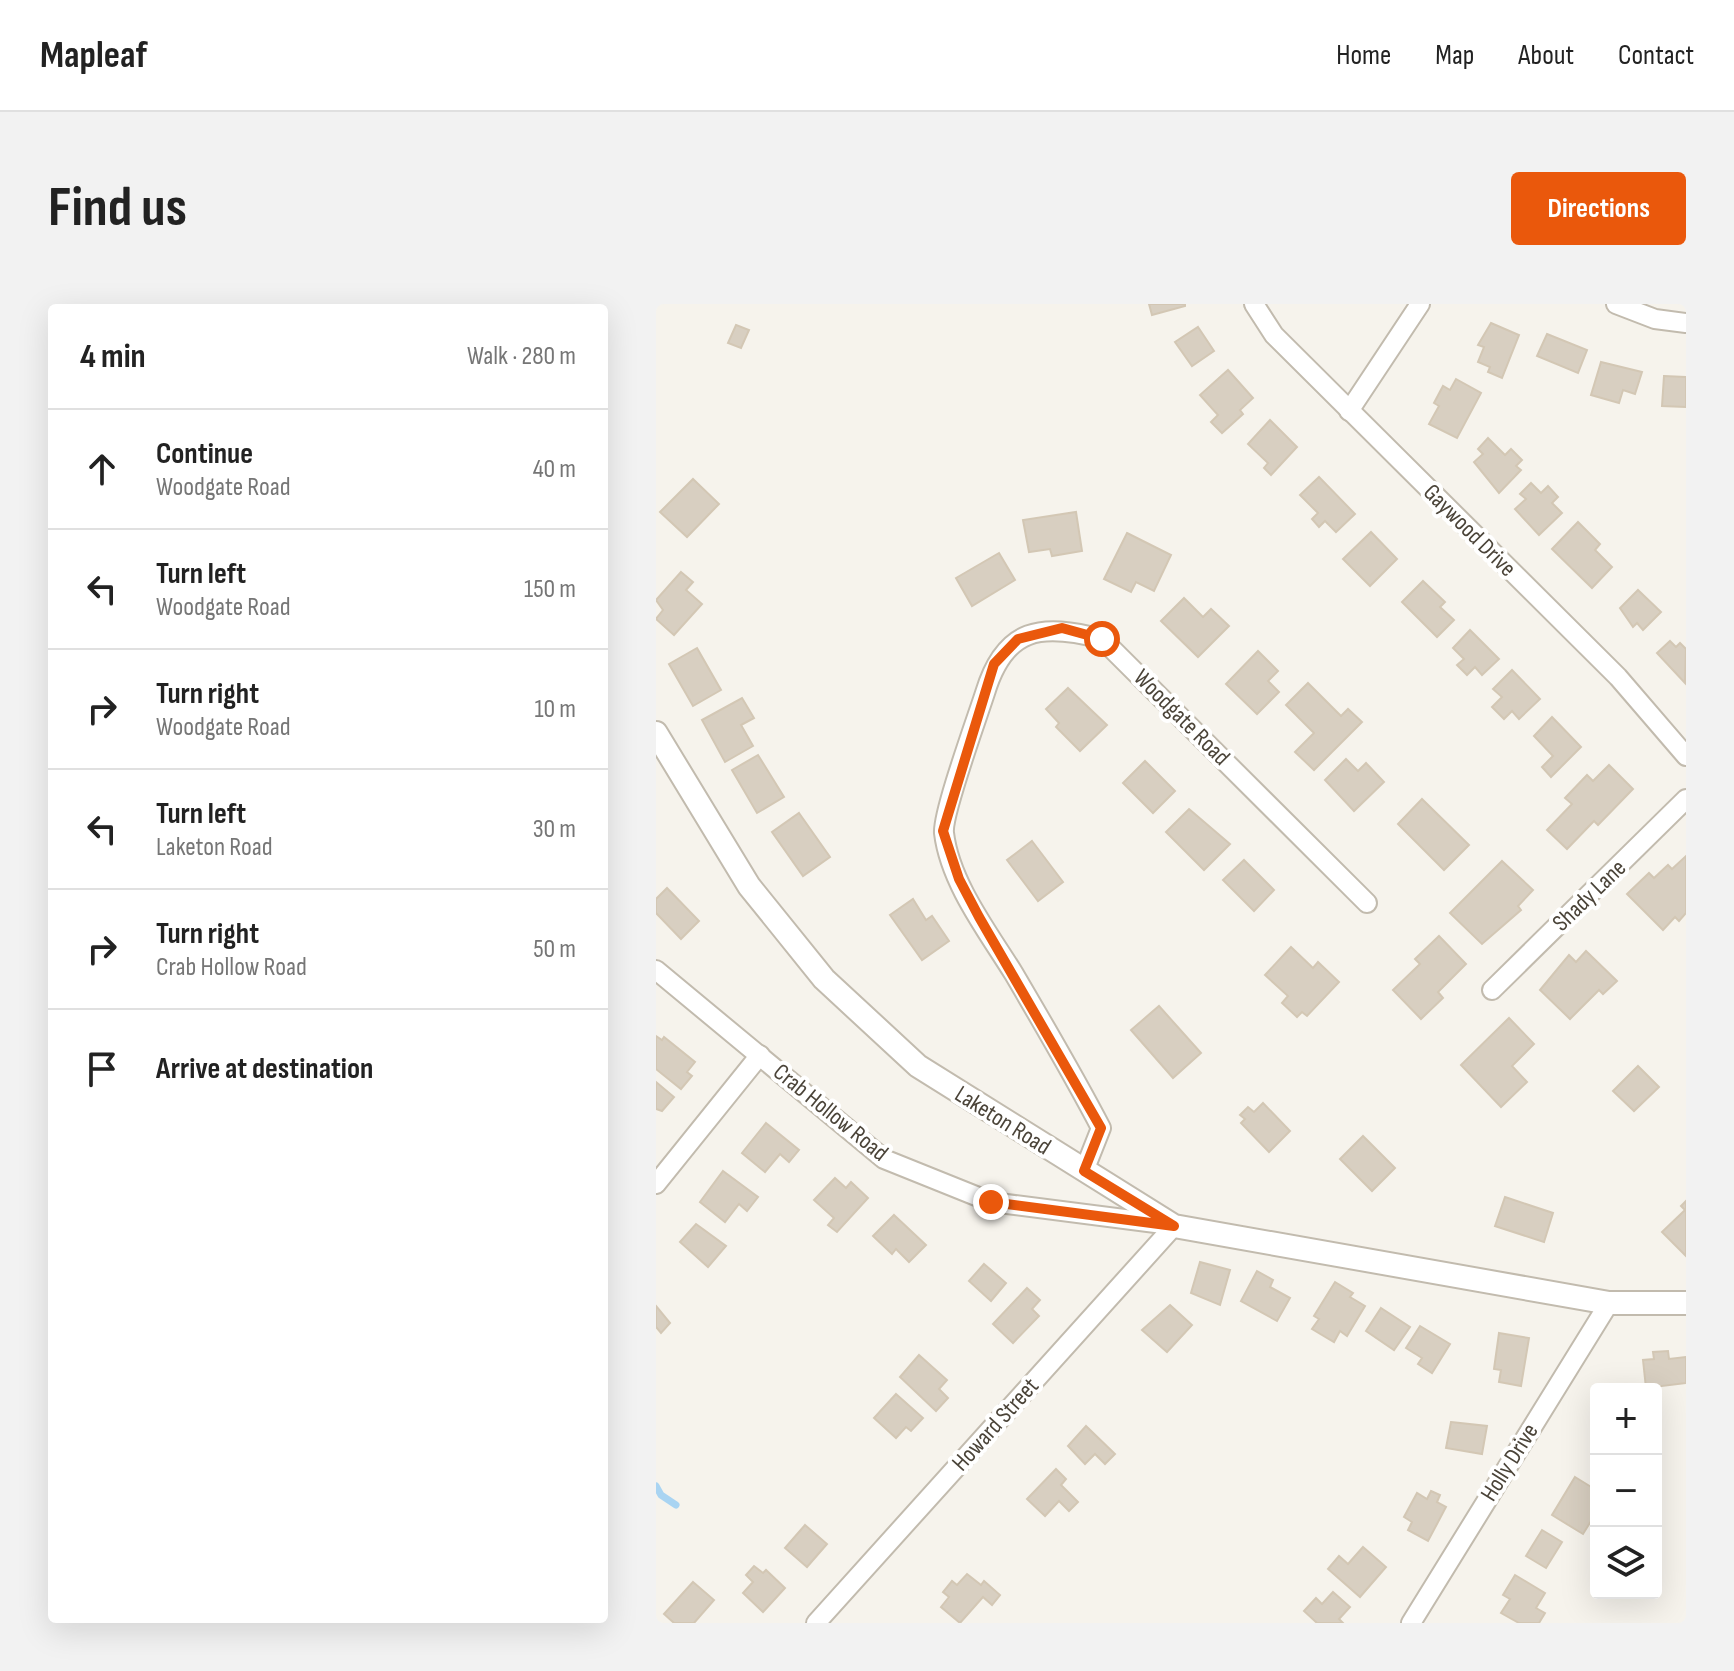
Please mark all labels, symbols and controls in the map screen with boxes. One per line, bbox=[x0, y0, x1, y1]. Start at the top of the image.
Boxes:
text: Mapleaf bbox=[40, 33, 147, 78]
text: Home bbox=[1336, 39, 1391, 72]
text: Map bbox=[1435, 39, 1474, 72]
text: About bbox=[1518, 39, 1574, 72]
text: Contact bbox=[1618, 39, 1694, 72]
button: Directions bbox=[1511, 172, 1686, 245]
text: Find us bbox=[48, 175, 187, 242]
text: 4 min bbox=[80, 336, 146, 377]
text: Walk · 280 m bbox=[467, 341, 576, 372]
text: Continue bbox=[156, 436, 253, 472]
icon: ahead bbox=[80, 447, 124, 491]
text: 40 m bbox=[533, 454, 576, 485]
text: Woodgate Road bbox=[156, 472, 291, 503]
street label: Gaywood Drive bbox=[1417, 478, 1522, 583]
text: Turn left bbox=[156, 556, 246, 592]
icon: left bbox=[80, 567, 124, 611]
text: 150 m bbox=[524, 574, 576, 605]
text: Woodgate Road bbox=[156, 592, 291, 623]
route start bbox=[1084, 621, 1120, 657]
street label: Woodgate Road bbox=[1127, 663, 1236, 772]
text: Turn right bbox=[156, 676, 259, 712]
icon: right bbox=[80, 687, 124, 731]
text: 10 m bbox=[534, 694, 576, 725]
text: Woodgate Road bbox=[156, 712, 291, 743]
text: Turn left bbox=[156, 796, 246, 832]
icon: left bbox=[80, 807, 124, 851]
text: 30 m bbox=[533, 814, 576, 845]
text: Laketon Road bbox=[156, 832, 273, 863]
street label: Shady Lane bbox=[1547, 853, 1632, 937]
text: Turn right bbox=[156, 916, 259, 952]
icon: right bbox=[80, 927, 124, 971]
text: 50 m bbox=[533, 934, 576, 965]
text: Crab Hollow Road bbox=[156, 952, 307, 983]
icon: arrive bbox=[80, 1047, 124, 1091]
text: Arrive at destination bbox=[156, 1051, 373, 1087]
street label: Crab Hollow Road bbox=[767, 1057, 894, 1167]
street label: Laketon Road bbox=[949, 1080, 1056, 1161]
route end bbox=[973, 1184, 1009, 1220]
street label: Howard Street bbox=[946, 1372, 1045, 1477]
map controls bbox=[1590, 1383, 1662, 1599]
button: + bbox=[1590, 1383, 1662, 1455]
street label: Holly Drive bbox=[1474, 1418, 1545, 1506]
button: − bbox=[1590, 1455, 1662, 1527]
button: layers bbox=[1590, 1527, 1662, 1599]

